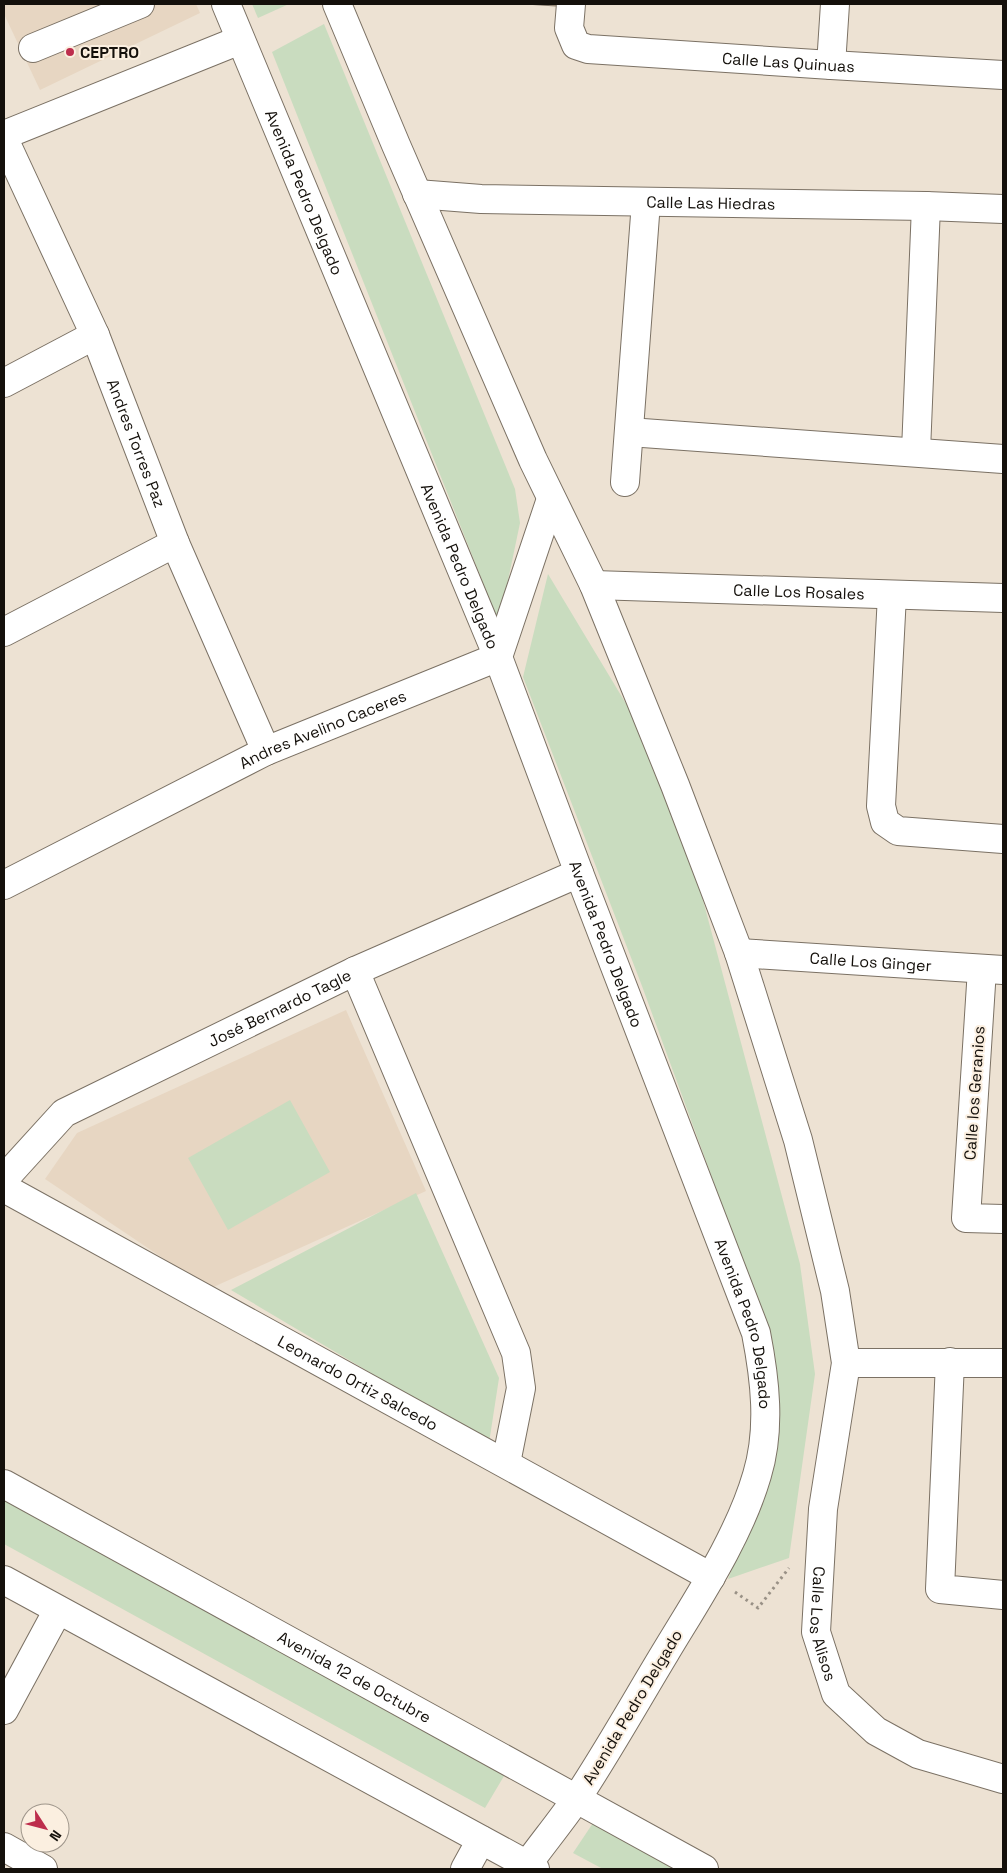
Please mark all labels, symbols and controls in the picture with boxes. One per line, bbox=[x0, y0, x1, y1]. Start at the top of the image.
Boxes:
place label: CEPTRO bbox=[80, 42, 139, 63]
marker: CEPTRO bbox=[64, 46, 76, 58]
street label: Calle Las Quinuas bbox=[721, 48, 855, 77]
street label: Avenida Pedro Delgado bbox=[260, 107, 348, 278]
street label: Calle Las Hiedras bbox=[646, 192, 775, 215]
street label: Andres Torres Paz bbox=[102, 376, 170, 511]
street label: Avenida Pedro Delgado bbox=[416, 480, 504, 652]
street label: Calle Los Rosales bbox=[733, 579, 865, 605]
street label: Andres Avelino Caceres bbox=[236, 685, 409, 774]
street label: Avenida Pedro Delgado bbox=[564, 858, 647, 1031]
street label: Calle Los Ginger bbox=[809, 948, 932, 976]
street label: José Bernardo Tagle bbox=[205, 965, 355, 1052]
street label: Calle los Geranios bbox=[959, 1025, 990, 1161]
street label: Avenida Pedro Delgado bbox=[710, 1235, 775, 1409]
street label: Leonardo Ortiz Salcedo bbox=[274, 1331, 442, 1436]
street label: Calle Los Alisos bbox=[805, 1566, 841, 1684]
street label: Avenida Pedro Delgado bbox=[578, 1626, 687, 1789]
street label: Avenida 12 de Octubre bbox=[274, 1627, 435, 1728]
north arrow bbox=[20, 1803, 70, 1853]
text: N bbox=[45, 1827, 66, 1845]

